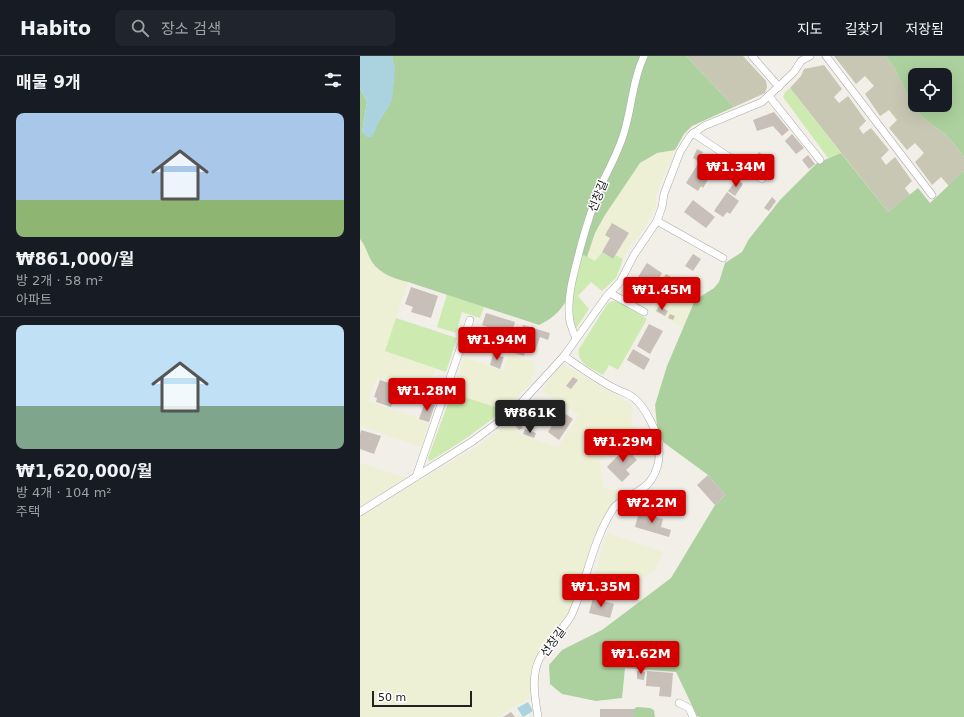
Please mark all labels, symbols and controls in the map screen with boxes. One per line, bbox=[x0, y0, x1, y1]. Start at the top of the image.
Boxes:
search box bbox=[115, 10, 395, 46]
text: Habito bbox=[20, 17, 91, 39]
icon: search bbox=[129, 17, 151, 39]
text: 장소 검색 bbox=[161, 20, 221, 38]
text: 지도 bbox=[797, 21, 823, 37]
text: 길찾기 bbox=[845, 21, 883, 37]
text: 저장됨 bbox=[905, 21, 944, 37]
map controls bbox=[908, 68, 952, 112]
button: locate bbox=[908, 68, 952, 112]
icon: filters bbox=[322, 69, 344, 91]
text: 매물 9개 bbox=[16, 72, 81, 92]
icon: home bbox=[144, 139, 216, 211]
pin: ₩1.34M bbox=[703, 154, 769, 188]
text: ₩1.34M bbox=[706, 159, 766, 174]
street label: 선창길 bbox=[585, 178, 611, 214]
text: ₩861,000/월 bbox=[16, 249, 134, 269]
text: 방 2개 · 58 m² bbox=[16, 273, 103, 288]
pin: ₩1.45M bbox=[629, 277, 695, 311]
text: ₩1.45M bbox=[632, 282, 692, 297]
text: 아파트 bbox=[16, 292, 52, 307]
pin: ₩1.94M bbox=[464, 327, 530, 361]
text: ₩1.94M bbox=[467, 332, 527, 347]
icon: home bbox=[144, 351, 216, 423]
pin: ₩1.28M bbox=[394, 378, 460, 412]
text: ₩1.28M bbox=[397, 383, 457, 398]
pin: ₩861K bbox=[502, 400, 558, 434]
text: ₩861K bbox=[504, 405, 556, 420]
pin: ₩1.29M bbox=[590, 429, 656, 463]
text: ₩1.29M bbox=[593, 434, 653, 449]
text: ₩1,620,000/월 bbox=[16, 461, 152, 481]
text: 방 4개 · 104 m² bbox=[16, 485, 112, 500]
pin: ₩2.2M bbox=[624, 490, 680, 524]
text: ₩2.2M bbox=[627, 495, 677, 510]
text: 주택 bbox=[16, 504, 40, 519]
pin: ₩1.35M bbox=[568, 574, 634, 608]
text: ₩1.35M bbox=[571, 579, 631, 594]
street label: 선창길 bbox=[537, 625, 569, 659]
pin: ₩1.62M bbox=[608, 641, 674, 675]
text: ₩1.62M bbox=[611, 646, 671, 661]
scale bar bbox=[372, 689, 472, 708]
text: 50 m bbox=[378, 691, 406, 704]

